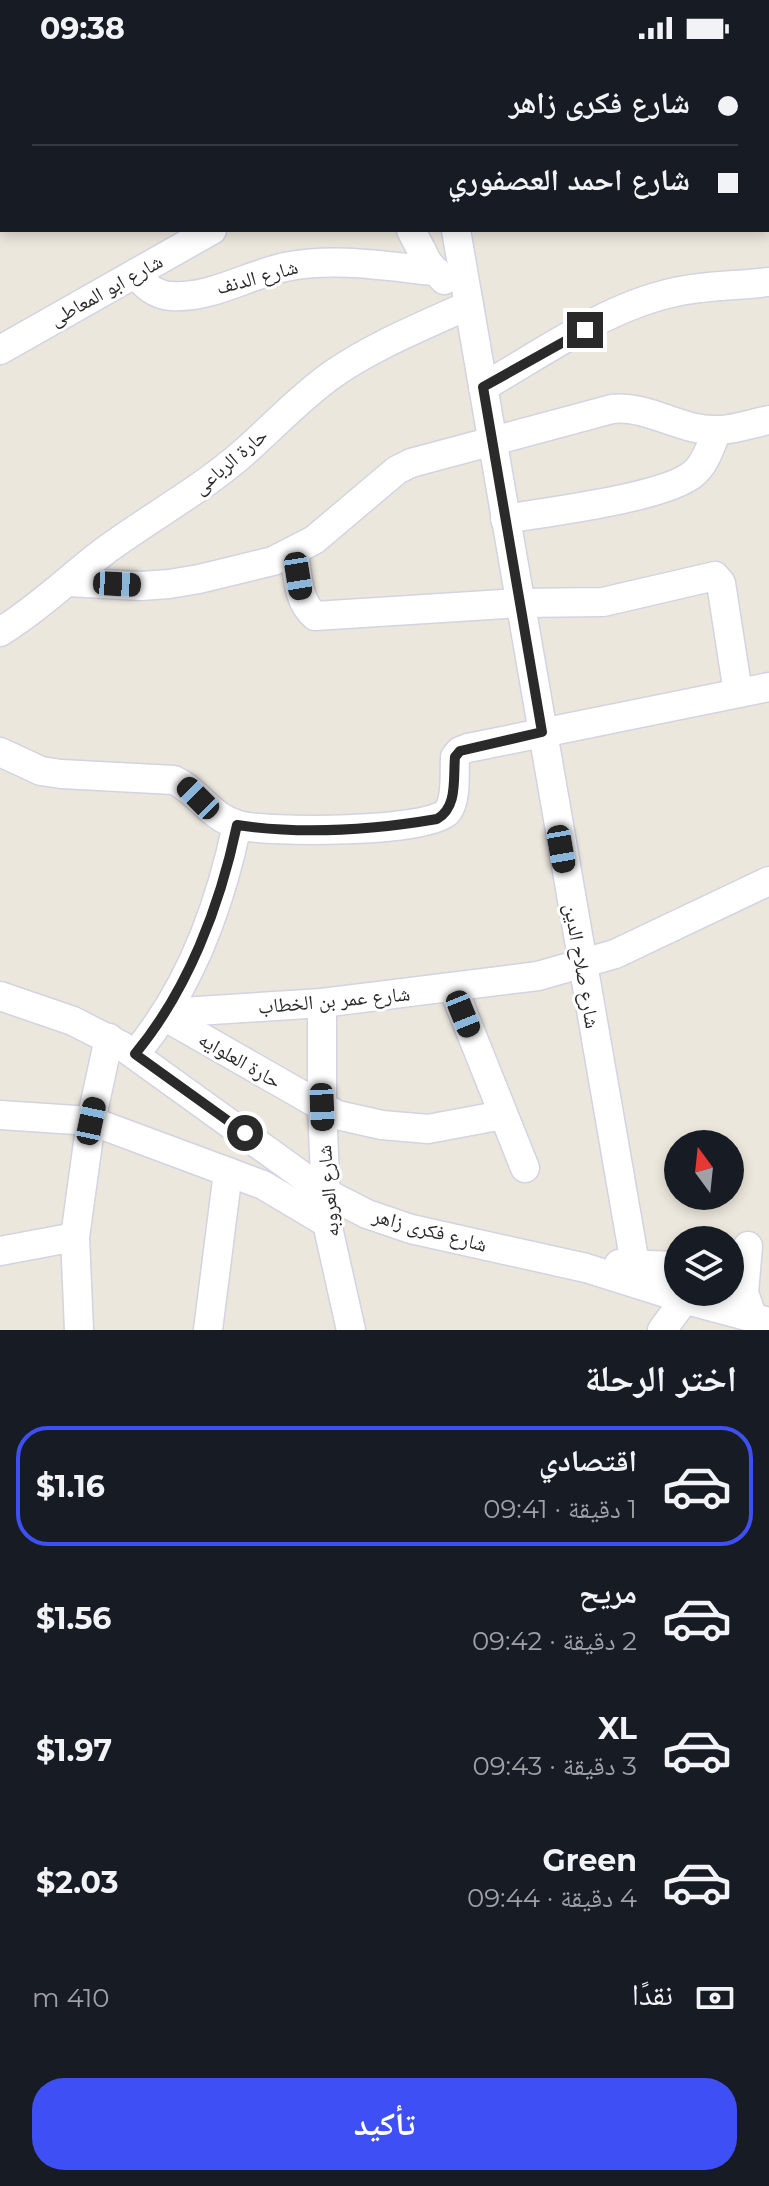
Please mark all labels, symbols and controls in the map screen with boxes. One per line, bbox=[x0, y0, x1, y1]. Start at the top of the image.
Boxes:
text: 09:38 bbox=[40, 10, 125, 47]
text: شارع فكرى زاهر bbox=[509, 84, 690, 121]
text: شارع احمد العصفوري bbox=[448, 161, 690, 198]
street label: شارع ابو المعاطى bbox=[45, 249, 167, 332]
street label: شارع الدنف bbox=[214, 255, 301, 300]
route end bbox=[567, 312, 603, 348]
street label: حارة الرباعى bbox=[188, 423, 273, 499]
car bbox=[282, 550, 314, 602]
car bbox=[92, 571, 142, 597]
car bbox=[173, 773, 223, 823]
car bbox=[545, 823, 577, 875]
street label: شارع صلاح الدين bbox=[558, 902, 605, 1030]
street label: شارع عمر بن الخطاب bbox=[257, 981, 411, 1020]
car bbox=[443, 987, 483, 1041]
street label: حارة العلوايه bbox=[195, 1027, 286, 1093]
car bbox=[309, 1083, 335, 1131]
car bbox=[74, 1095, 108, 1147]
route start bbox=[227, 1115, 263, 1151]
north arrow bbox=[664, 1130, 744, 1210]
map controls bbox=[664, 1130, 744, 1306]
street label: شارع العروبه bbox=[312, 1144, 345, 1238]
street label: شارع فكرى زاهر bbox=[369, 1203, 490, 1258]
button: layers bbox=[664, 1226, 744, 1306]
text: اختر الرحلة bbox=[585, 1356, 737, 1400]
text: اقتصادي bbox=[539, 1442, 637, 1479]
icon: car bbox=[661, 1450, 733, 1522]
text: $1.16 bbox=[36, 1468, 105, 1505]
text: 1 دقيقة · 09:41 bbox=[483, 1493, 637, 1525]
text: مريح bbox=[579, 1574, 637, 1611]
icon: car bbox=[661, 1582, 733, 1654]
text: $1.56 bbox=[36, 1600, 111, 1637]
text: 2 دقيقة · 09:42 bbox=[472, 1625, 637, 1657]
text: XL bbox=[598, 1710, 637, 1747]
icon: car bbox=[661, 1714, 733, 1786]
text: $1.97 bbox=[36, 1732, 112, 1769]
text: 3 دقيقة · 09:43 bbox=[472, 1750, 637, 1782]
text: Green bbox=[543, 1842, 637, 1879]
icon: car bbox=[661, 1846, 733, 1918]
text: $2.03 bbox=[36, 1864, 118, 1901]
text: 4 دقيقة · 09:44 bbox=[467, 1882, 637, 1914]
text: نقدًا bbox=[632, 1976, 673, 2013]
icon: cash bbox=[693, 1976, 737, 2020]
text: 410 m bbox=[32, 1982, 110, 2014]
button: تأكيد bbox=[32, 2078, 737, 2170]

